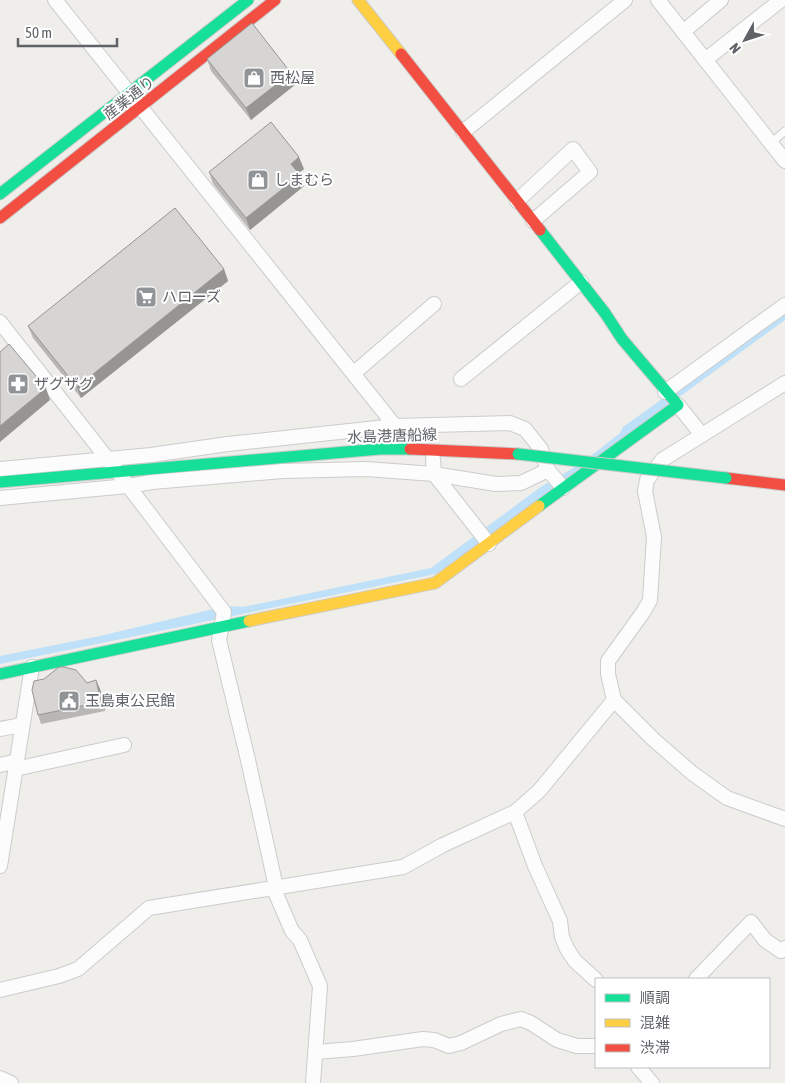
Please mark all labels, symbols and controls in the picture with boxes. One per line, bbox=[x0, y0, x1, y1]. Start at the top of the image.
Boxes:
scale bar bbox=[18, 15, 116, 47]
north arrow bbox=[720, 15, 770, 65]
text: 50 m bbox=[25, 24, 52, 41]
text: N bbox=[726, 40, 744, 57]
shop icon: 西松屋 bbox=[242, 66, 266, 90]
place label: 西松屋 bbox=[270, 69, 315, 86]
street label: 産業通り bbox=[100, 72, 158, 123]
shop icon: しまむら bbox=[246, 168, 270, 192]
place label: しまむら bbox=[274, 171, 334, 188]
supermarket icon: ハローズ bbox=[134, 285, 158, 309]
place label: ハローズ bbox=[162, 288, 221, 305]
pharmacy icon: ザグザグ bbox=[6, 372, 30, 396]
place label: ザグザグ bbox=[34, 375, 94, 392]
street label: 水島港唐船線 bbox=[347, 425, 437, 446]
public building icon: 玉島東公民館 bbox=[57, 689, 81, 713]
place label: 玉島東公民館 bbox=[85, 692, 175, 709]
legend bbox=[595, 978, 770, 1068]
text: 順調 bbox=[640, 989, 670, 1006]
text: 混雑 bbox=[640, 1014, 670, 1031]
text: 渋滞 bbox=[640, 1039, 670, 1056]

